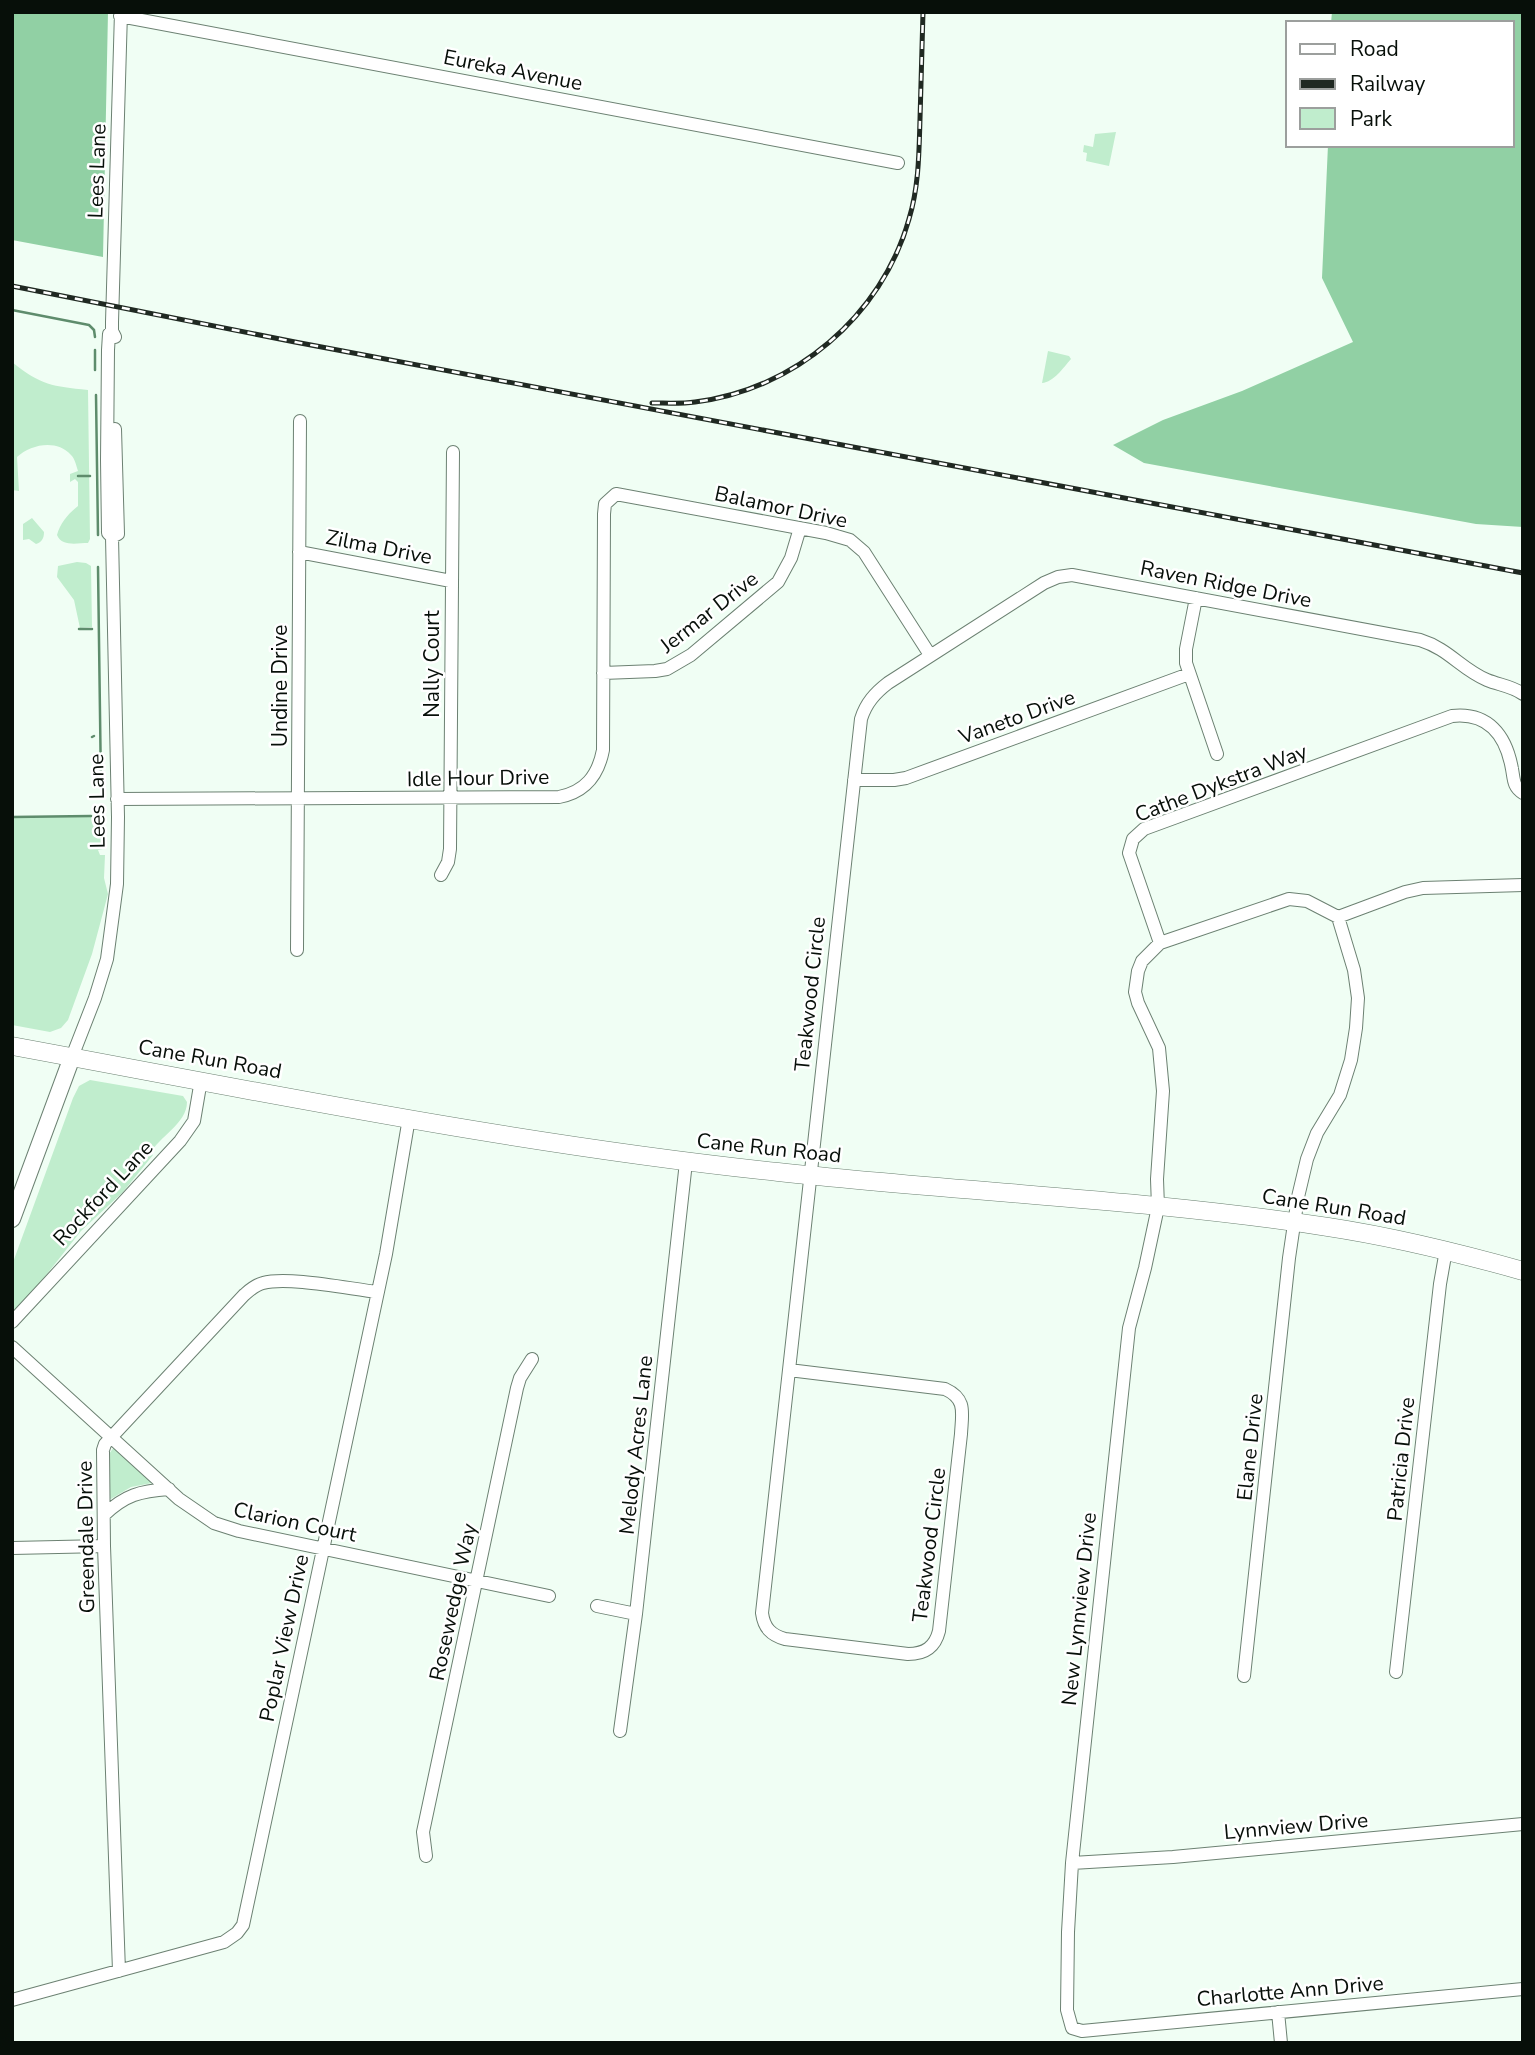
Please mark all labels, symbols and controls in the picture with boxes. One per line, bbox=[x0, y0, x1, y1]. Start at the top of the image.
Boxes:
legend bbox=[1286, 21, 1514, 147]
text: Road bbox=[1350, 35, 1399, 63]
street label: Eureka Avenue bbox=[441, 43, 585, 97]
text: Railway bbox=[1350, 70, 1425, 98]
text: Park bbox=[1350, 105, 1392, 133]
street label: Lees Lane bbox=[81, 123, 113, 219]
street label: Balamor Drive bbox=[712, 479, 850, 535]
street label: Zilma Drive bbox=[323, 523, 435, 571]
street label: Raven Ridge Drive bbox=[1138, 554, 1314, 614]
street label: Jermar Drive bbox=[653, 565, 764, 660]
street label: Nally Court bbox=[418, 610, 446, 718]
street label: Undine Drive bbox=[266, 625, 294, 747]
street label: Vaneto Drive bbox=[954, 683, 1079, 751]
street label: Cathe Dykstra Way bbox=[1131, 737, 1311, 829]
street label: Lees Lane bbox=[82, 753, 112, 849]
street label: Idle Hour Drive bbox=[407, 763, 549, 793]
street label: Teakwood Circle bbox=[788, 915, 832, 1073]
street label: Cane Run Road bbox=[136, 1033, 284, 1085]
street label: Cane Run Road bbox=[695, 1126, 843, 1170]
street label: Rockford Lane bbox=[47, 1134, 159, 1252]
street label: Cane Run Road bbox=[1260, 1182, 1408, 1232]
street label: Melody Acres Lane bbox=[613, 1354, 659, 1536]
street label: Elane Drive bbox=[1230, 1392, 1270, 1502]
street label: Patricia Drive bbox=[1381, 1396, 1421, 1522]
street label: Greendale Drive bbox=[71, 1460, 101, 1614]
street label: Teakwood Circle bbox=[906, 1466, 952, 1624]
street label: Clarion Court bbox=[231, 1495, 360, 1549]
street label: New Lynnview Drive bbox=[1055, 1511, 1103, 1707]
street label: Rosewedge Way bbox=[423, 1521, 483, 1683]
street label: Poplar View Drive bbox=[253, 1552, 315, 1724]
street label: Lynnview Drive bbox=[1223, 1806, 1369, 1846]
street label: Charlotte Ann Drive bbox=[1195, 1969, 1385, 2013]

